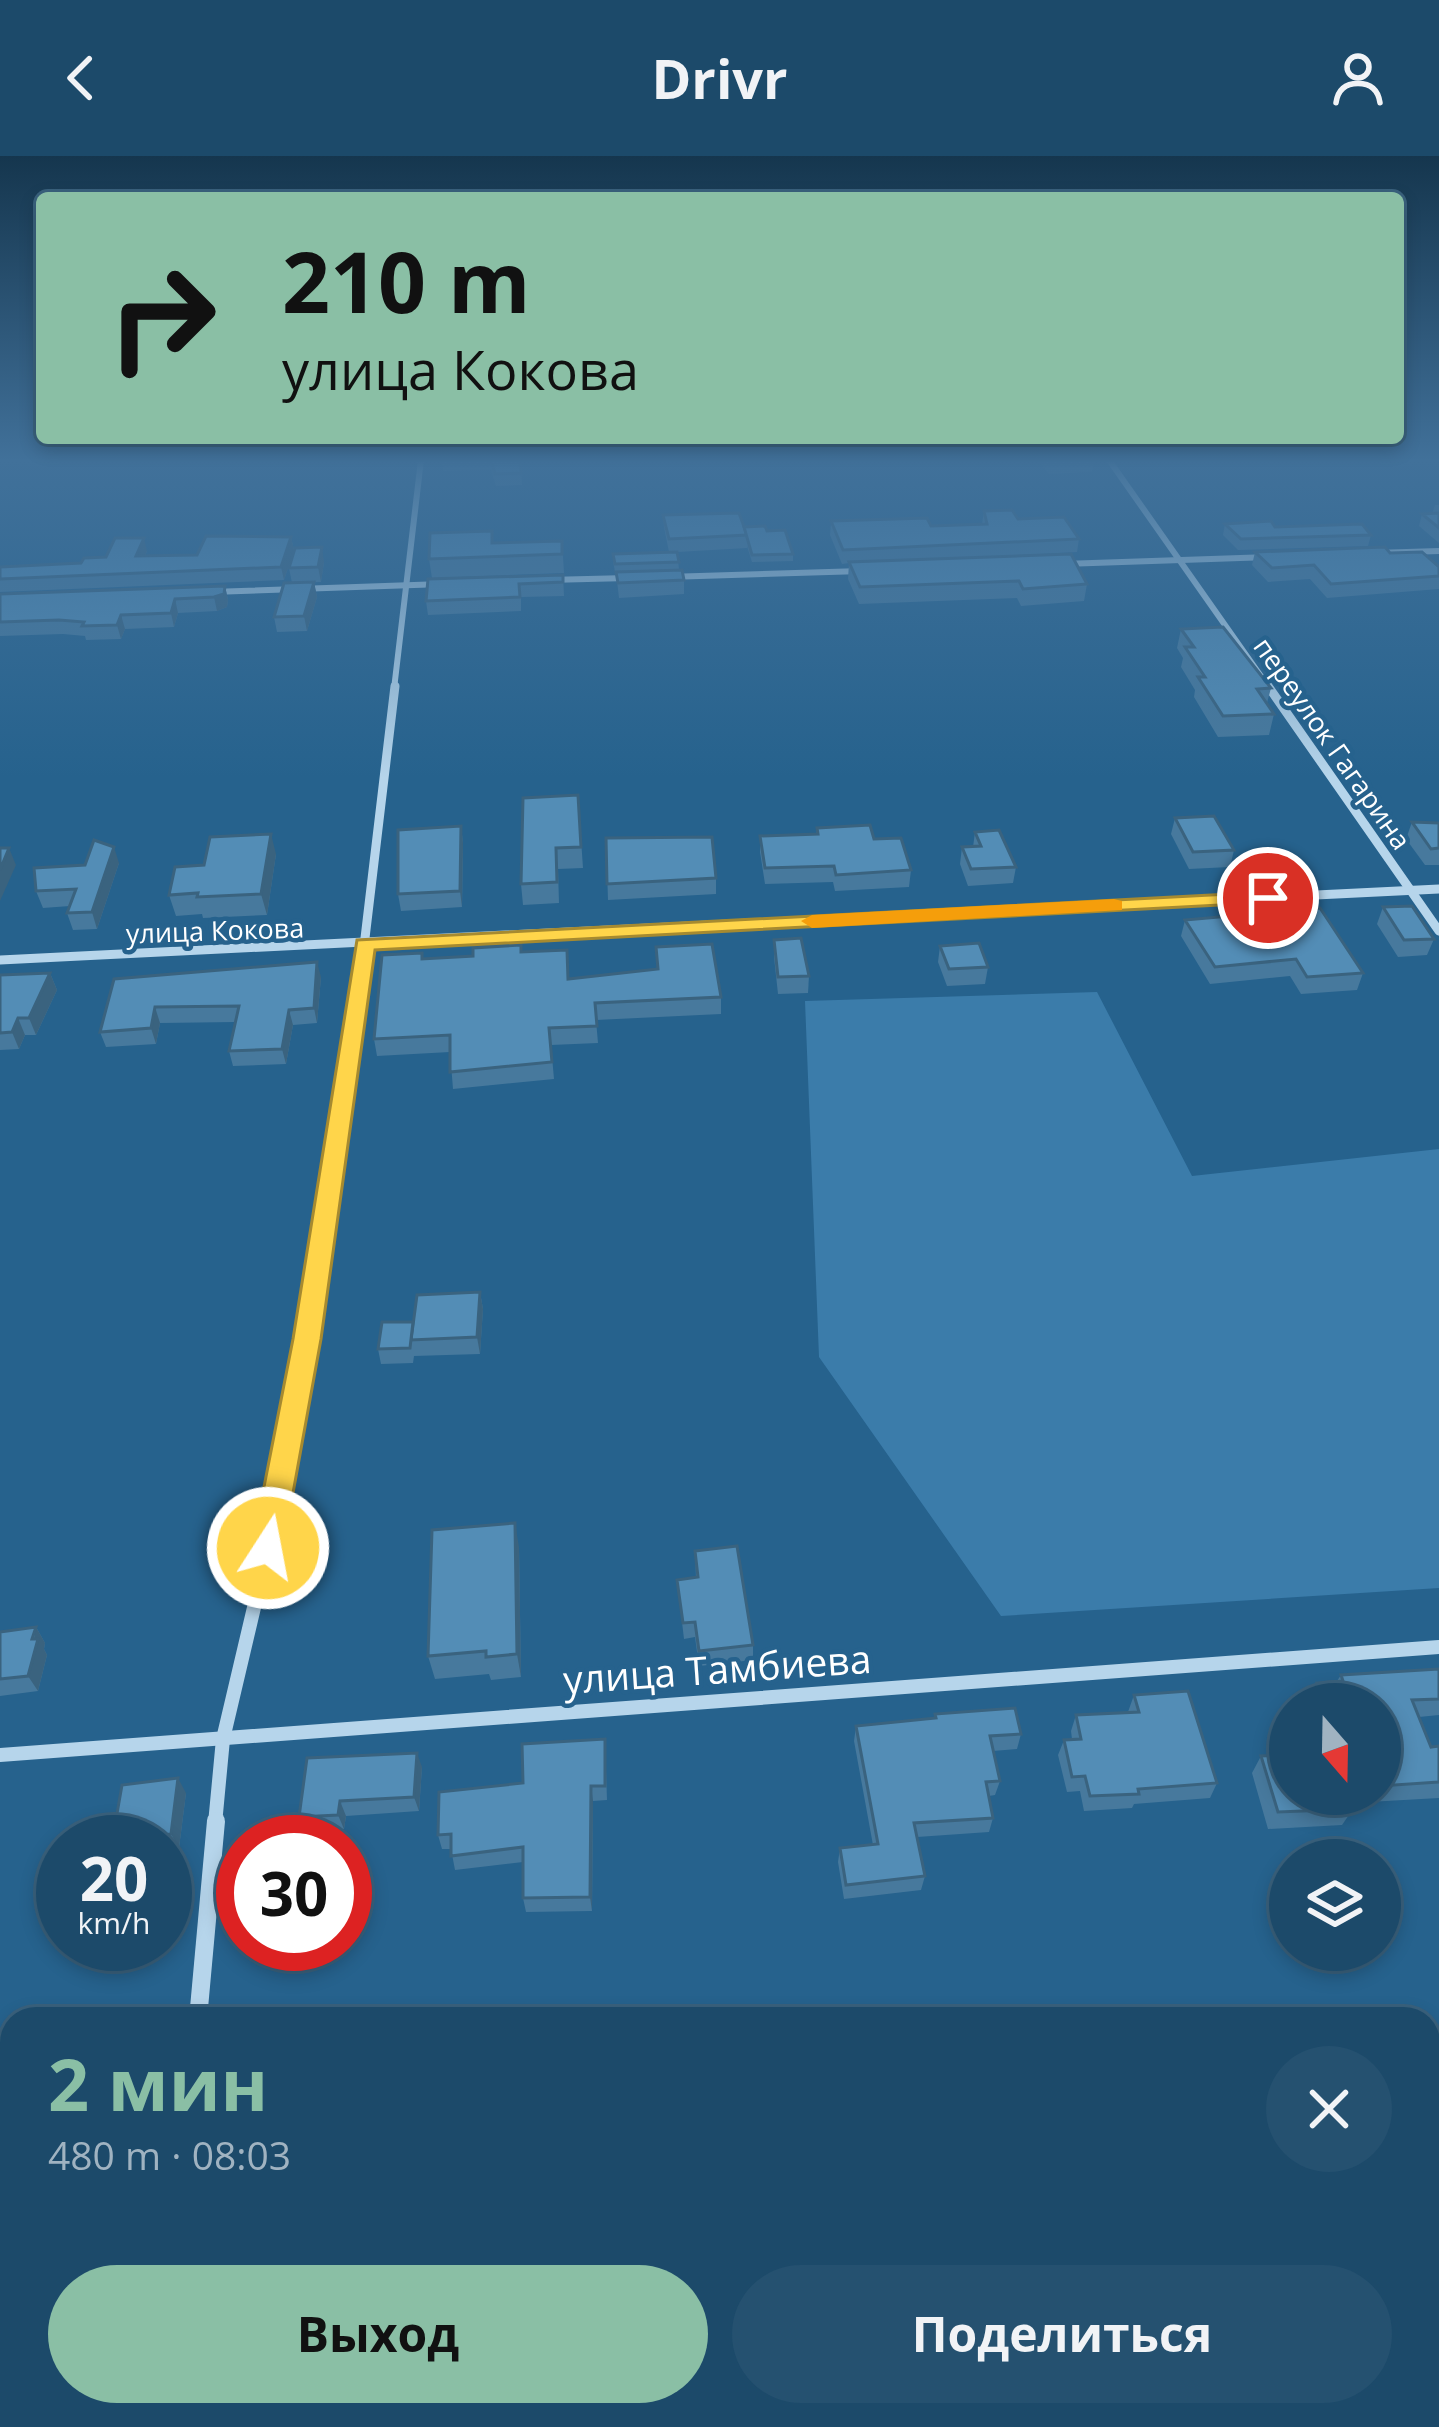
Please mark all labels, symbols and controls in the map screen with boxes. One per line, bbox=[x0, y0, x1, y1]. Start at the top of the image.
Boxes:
text: Drivr bbox=[651, 41, 788, 115]
icon: back bbox=[48, 45, 114, 111]
icon: person bbox=[1325, 45, 1391, 111]
text: 210 m bbox=[282, 223, 530, 338]
icon: right bbox=[84, 240, 240, 396]
text: улица Кокова bbox=[282, 332, 639, 406]
street label: переулок Гагарина bbox=[1246, 629, 1420, 857]
pin bbox=[1217, 847, 1319, 949]
icon: arrive bbox=[1235, 865, 1301, 931]
street label: улица Кокова bbox=[125, 908, 305, 952]
position arrow bbox=[205, 1485, 331, 1611]
street label: улица Тамбиева bbox=[561, 1631, 873, 1705]
north arrow bbox=[1269, 1683, 1401, 1815]
map controls bbox=[1269, 1683, 1401, 1971]
speed limit sign: 30 bbox=[216, 1815, 372, 1971]
text: 20 bbox=[80, 1837, 148, 1919]
button: layers bbox=[1269, 1839, 1401, 1971]
text: km/h bbox=[78, 1902, 150, 1943]
text: 2 мин bbox=[48, 2034, 268, 2132]
button: close bbox=[1266, 2046, 1392, 2172]
text: 480 m · 08:03 bbox=[48, 2128, 291, 2181]
button: Выход bbox=[48, 2265, 708, 2403]
button: Поделиться bbox=[732, 2265, 1392, 2403]

